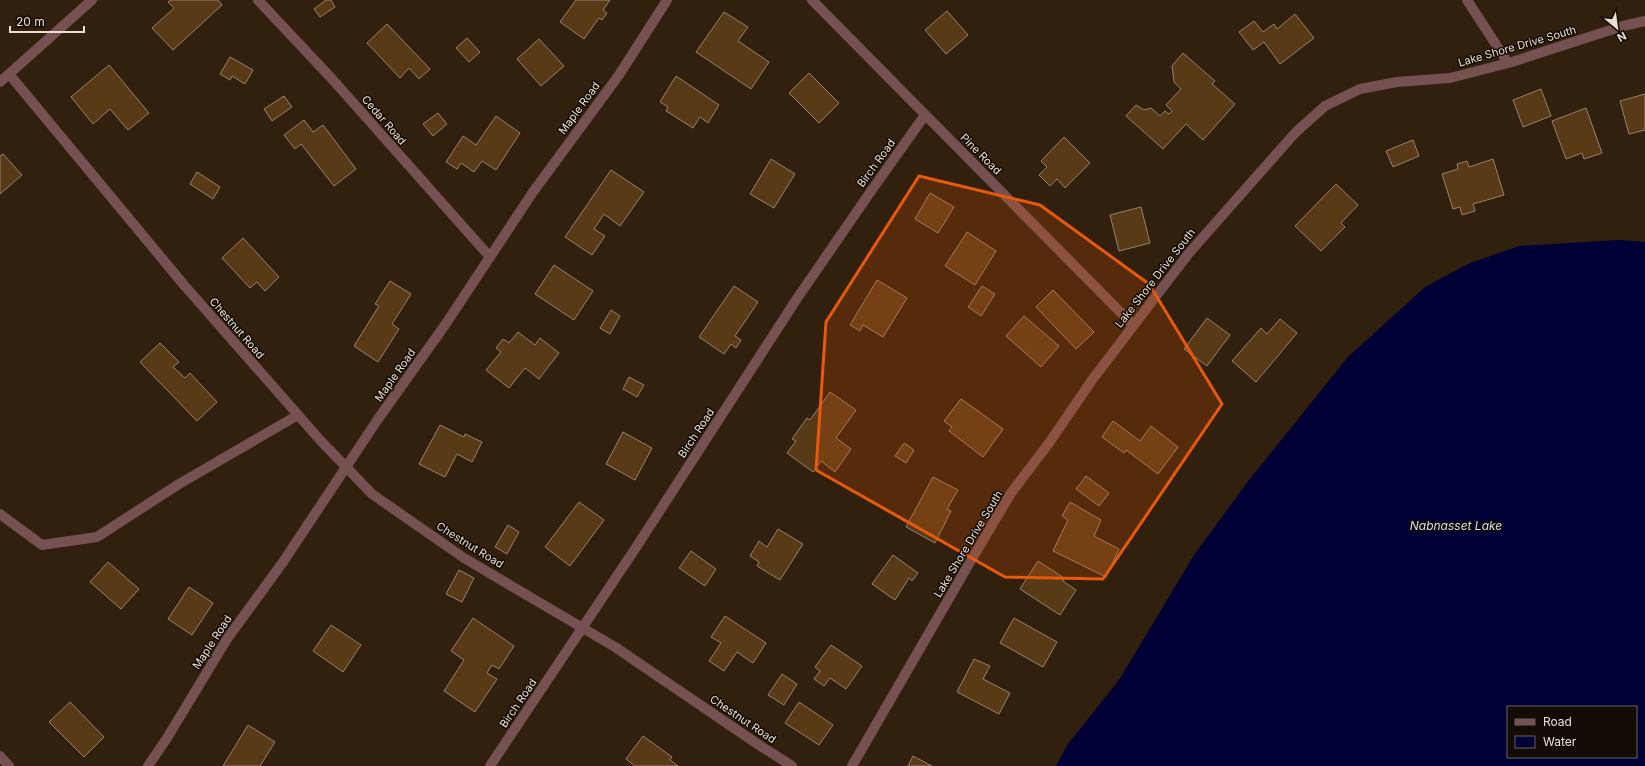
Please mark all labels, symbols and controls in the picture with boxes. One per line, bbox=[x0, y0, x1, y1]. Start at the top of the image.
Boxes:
scale bar bbox=[10, 8, 84, 34]
north arrow bbox=[1597, 8, 1637, 48]
text: 20 m bbox=[16, 14, 45, 29]
street label: Lake Shore Drive South bbox=[1456, 22, 1578, 70]
text: N bbox=[1615, 29, 1629, 45]
street label: Maple Road bbox=[555, 79, 603, 137]
street label: Cedar Road bbox=[359, 92, 409, 148]
street label: Pine Road bbox=[958, 131, 1004, 177]
street label: Birch Road bbox=[854, 136, 898, 190]
street label: Lake Shore Drive South bbox=[1112, 226, 1198, 330]
street label: Chestnut Road bbox=[207, 295, 267, 361]
street label: Maple Road bbox=[372, 346, 418, 404]
street label: Birch Road bbox=[675, 406, 717, 460]
street label: Lake Shore Drive South bbox=[931, 488, 1005, 600]
water label: Nabnasset Lake bbox=[1410, 518, 1502, 533]
street label: Chestnut Road bbox=[434, 519, 506, 571]
street label: Maple Road bbox=[189, 612, 235, 672]
street label: Birch Road bbox=[496, 676, 540, 730]
street label: Chestnut Road bbox=[707, 692, 779, 746]
legend bbox=[1507, 706, 1637, 758]
text: Road bbox=[1543, 714, 1572, 729]
text: Water bbox=[1543, 734, 1577, 749]

